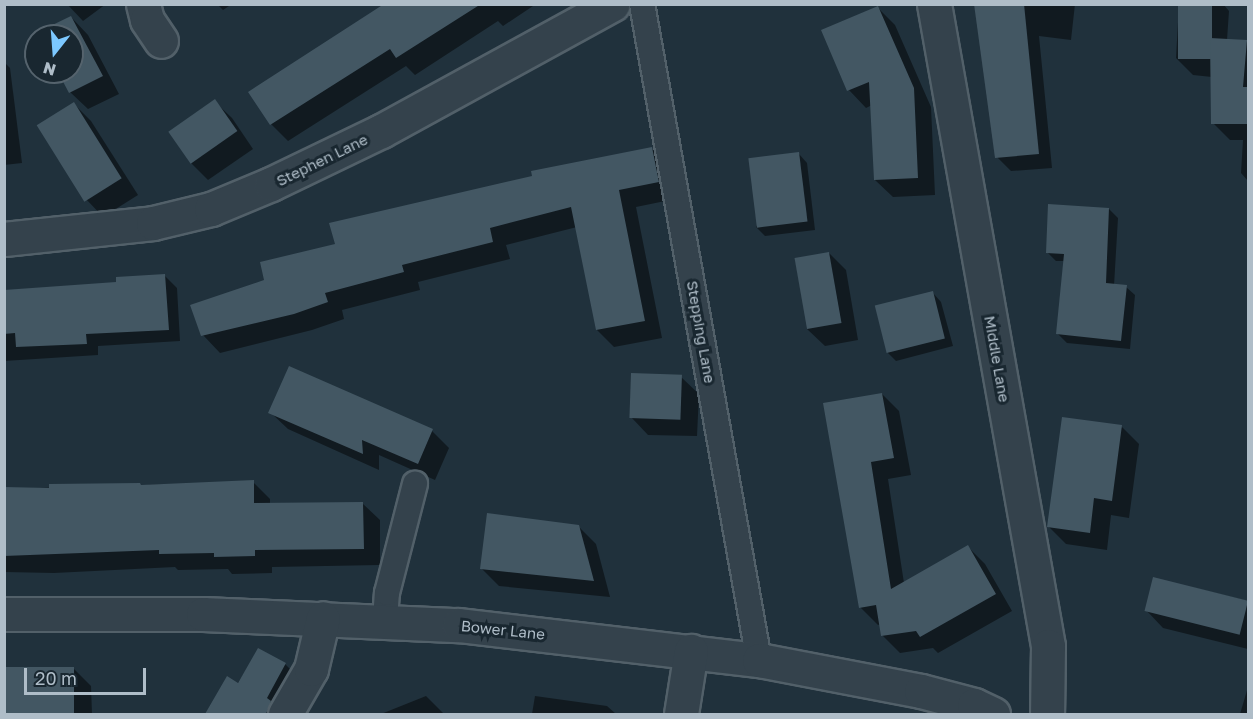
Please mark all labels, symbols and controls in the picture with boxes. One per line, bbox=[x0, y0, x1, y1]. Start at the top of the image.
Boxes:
north arrow bbox=[24, 24, 84, 84]
text: N bbox=[41, 58, 58, 81]
street label: Stephen Lane bbox=[273, 130, 371, 190]
street label: Stepping Lane bbox=[683, 279, 719, 385]
street label: Middle Lane bbox=[981, 314, 1013, 404]
street label: Bower Lane bbox=[460, 617, 546, 643]
scale bar bbox=[27, 656, 148, 694]
text: 20 m bbox=[35, 667, 77, 689]

